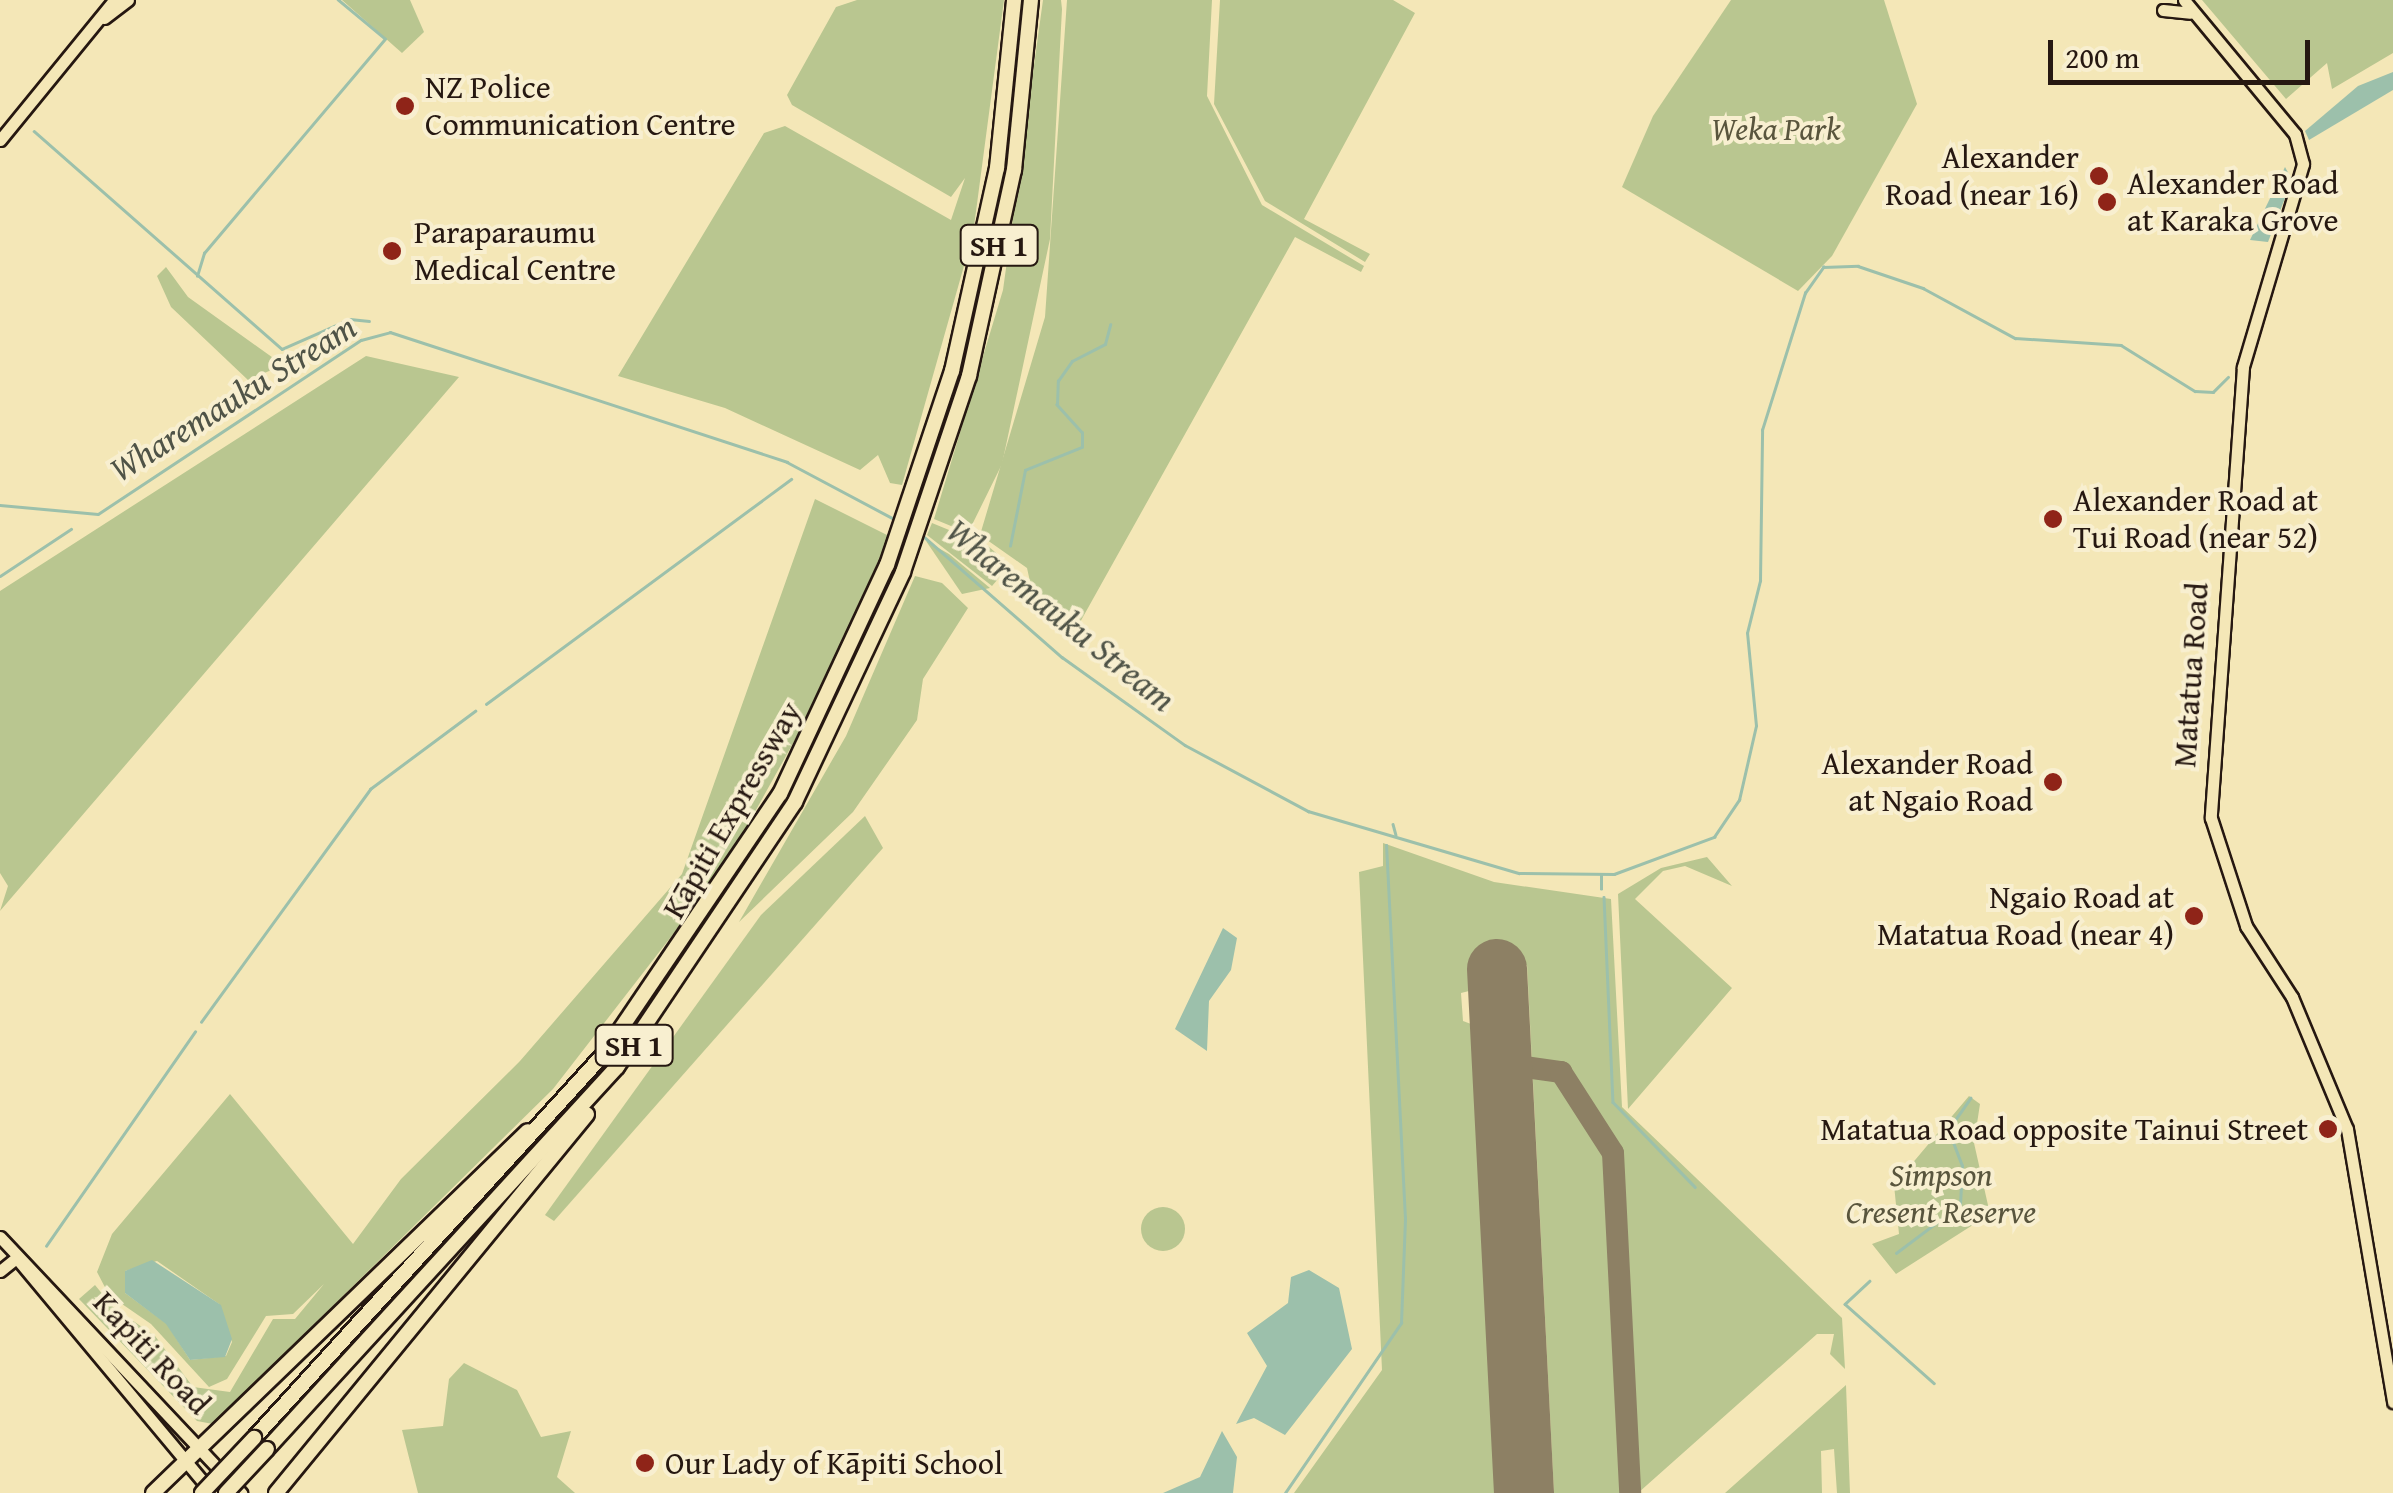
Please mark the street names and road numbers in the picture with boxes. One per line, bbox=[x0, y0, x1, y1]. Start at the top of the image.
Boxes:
road number: SH 1 bbox=[959, 220, 1039, 270]
street label: Matatua Road bbox=[2165, 581, 2217, 769]
street label: Kāpiti Expressway bbox=[654, 695, 810, 925]
road number: SH 1 bbox=[594, 1020, 674, 1070]
street label: Kapiti Road bbox=[85, 1283, 219, 1423]

